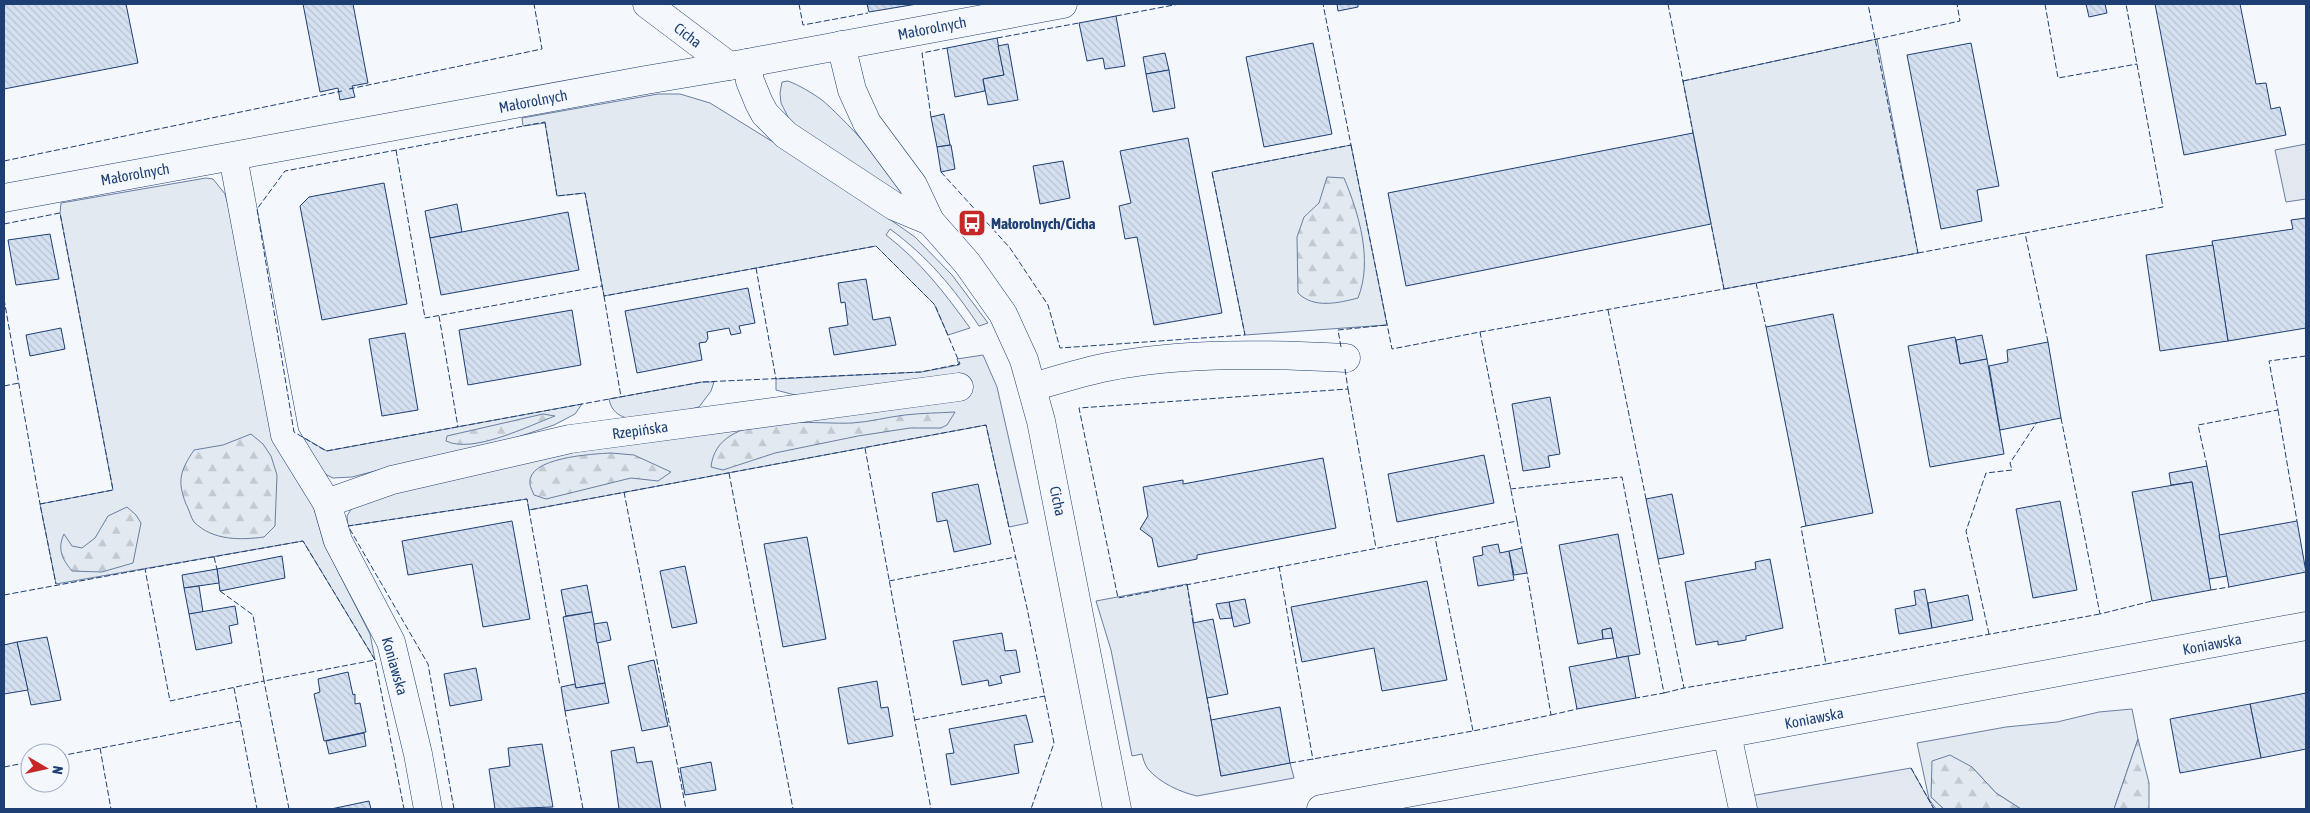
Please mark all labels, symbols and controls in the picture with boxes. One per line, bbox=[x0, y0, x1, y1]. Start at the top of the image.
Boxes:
street label: Małorolnych bbox=[896, 13, 968, 43]
street label: Cicha bbox=[671, 19, 705, 51]
street label: Małorolnych bbox=[497, 86, 569, 116]
street label: Małorolnych bbox=[99, 160, 171, 188]
bus stop icon: Małorolnych/Cicha bbox=[957, 208, 987, 238]
place label: Małorolnych/Cicha bbox=[991, 215, 1096, 232]
street label: Rzepińska bbox=[611, 418, 669, 442]
street label: Cicha bbox=[1047, 485, 1069, 517]
street label: Koniawska bbox=[2181, 630, 2243, 658]
street label: Koniawska bbox=[379, 635, 411, 697]
street label: Koniawska bbox=[1783, 704, 1845, 732]
north arrow bbox=[20, 743, 70, 793]
text: N bbox=[49, 765, 66, 775]

